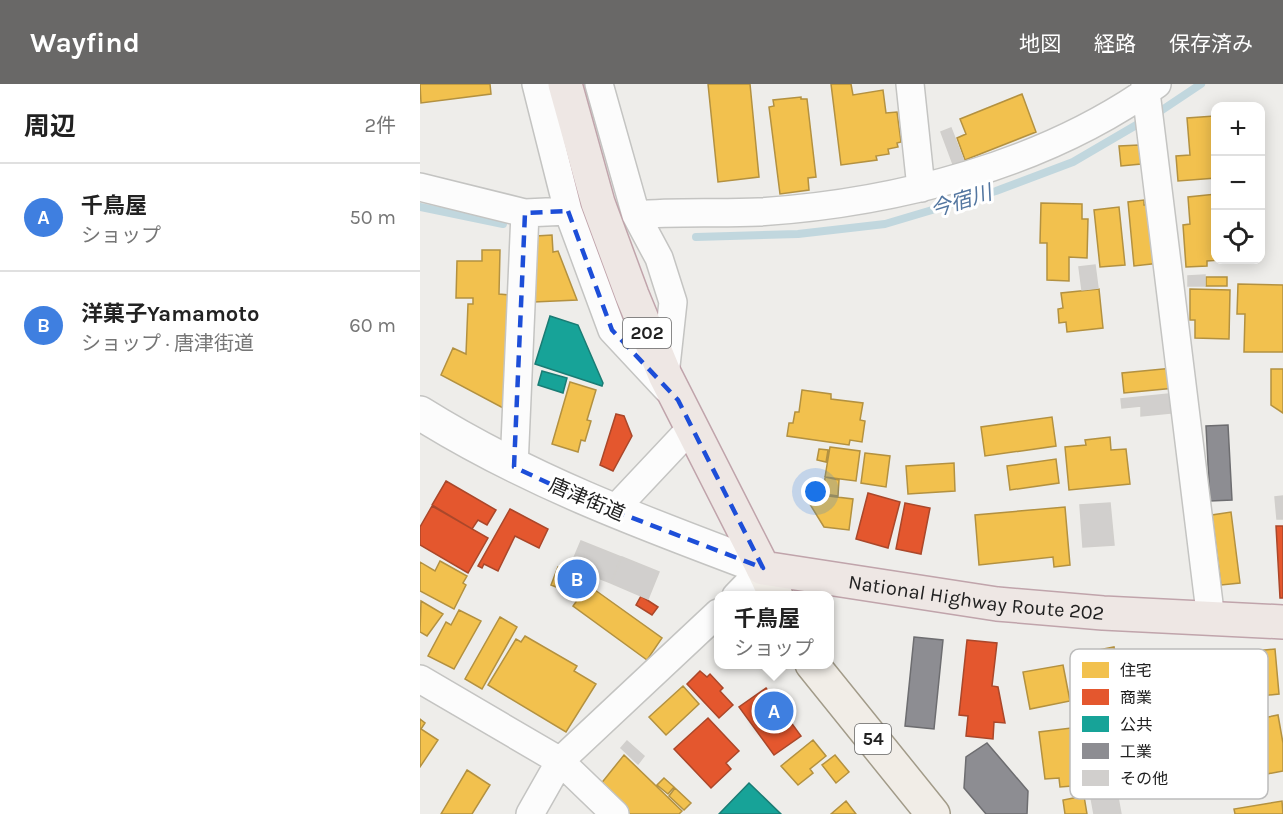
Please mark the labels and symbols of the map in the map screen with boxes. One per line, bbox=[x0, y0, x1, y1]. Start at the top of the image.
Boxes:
water label: 今宿川 bbox=[927, 180, 997, 222]
road number: 202 bbox=[623, 318, 671, 348]
street label: 唐津街道 bbox=[545, 473, 628, 526]
your location bbox=[801, 477, 830, 506]
pin: B bbox=[558, 556, 596, 602]
street label: National Highway Route 202 bbox=[847, 570, 1105, 625]
legend bbox=[1070, 649, 1268, 799]
text: 住宅 bbox=[1120, 661, 1152, 680]
pin: A bbox=[754, 688, 794, 734]
text: 商業 bbox=[1120, 688, 1152, 707]
text: 公共 bbox=[1120, 715, 1152, 734]
road number: 54 bbox=[855, 724, 891, 754]
text: 工業 bbox=[1120, 742, 1152, 761]
text: その他 bbox=[1120, 769, 1168, 788]

